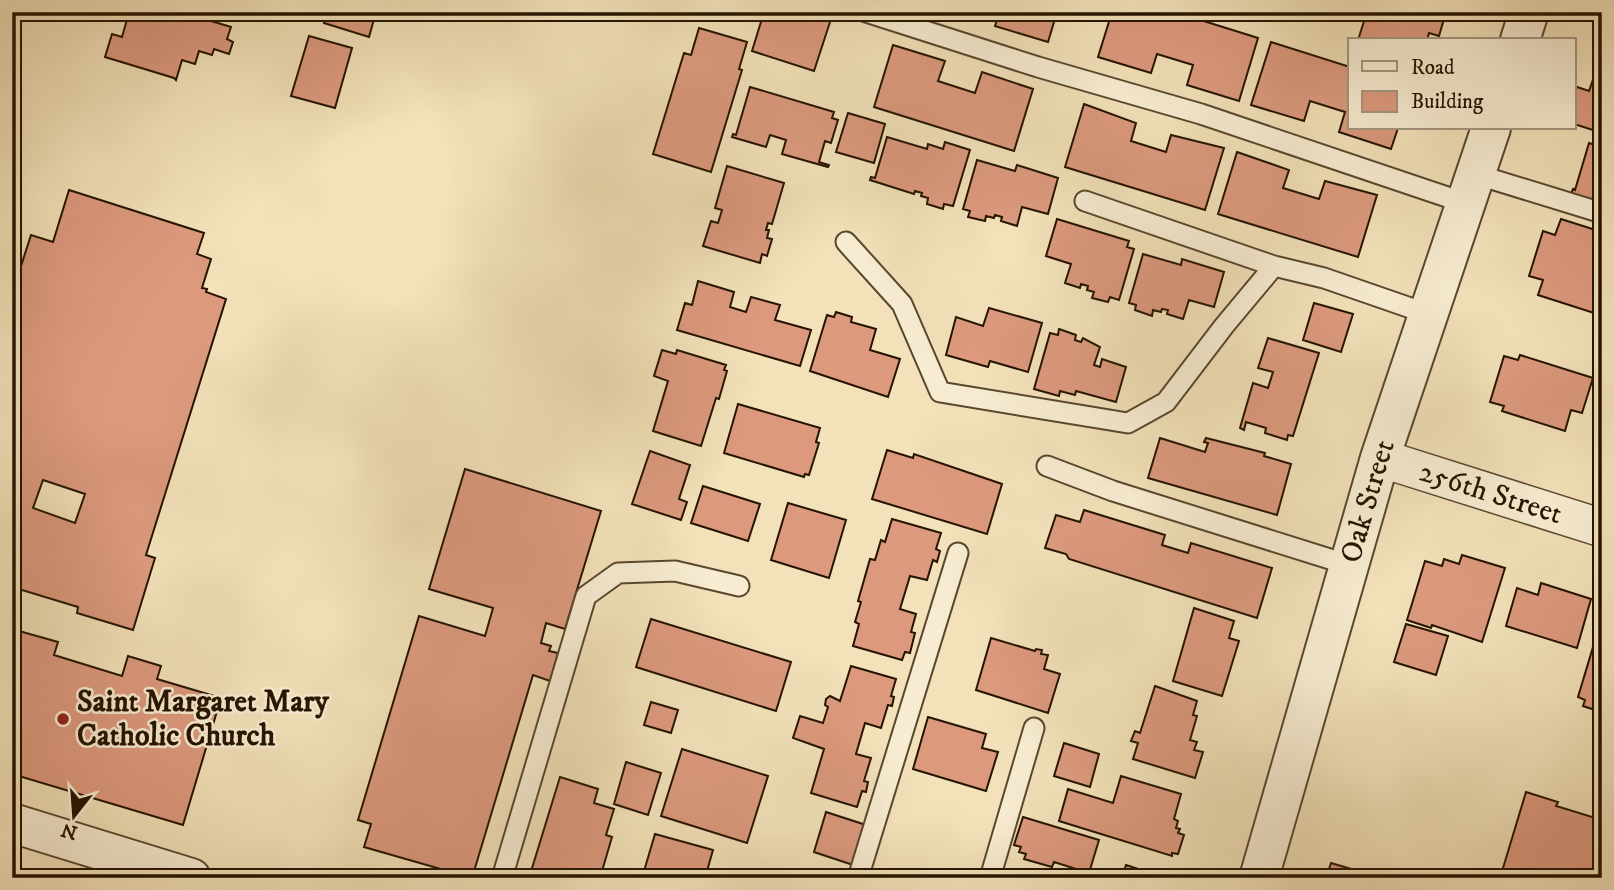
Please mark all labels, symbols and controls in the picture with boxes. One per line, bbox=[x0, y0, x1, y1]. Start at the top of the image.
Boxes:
legend bbox=[1348, 38, 1576, 130]
text: Road bbox=[1411, 55, 1455, 81]
text: Building bbox=[1411, 89, 1484, 115]
street label: Oak Street bbox=[1332, 435, 1403, 567]
street label: 256th Street bbox=[1415, 453, 1567, 533]
place label: Saint Margaret Mary Catholic Church bbox=[77, 684, 329, 755]
marker: Saint Margaret Mary Catholic Church bbox=[55, 711, 71, 727]
north arrow bbox=[38, 782, 108, 852]
text: N bbox=[58, 817, 80, 844]

